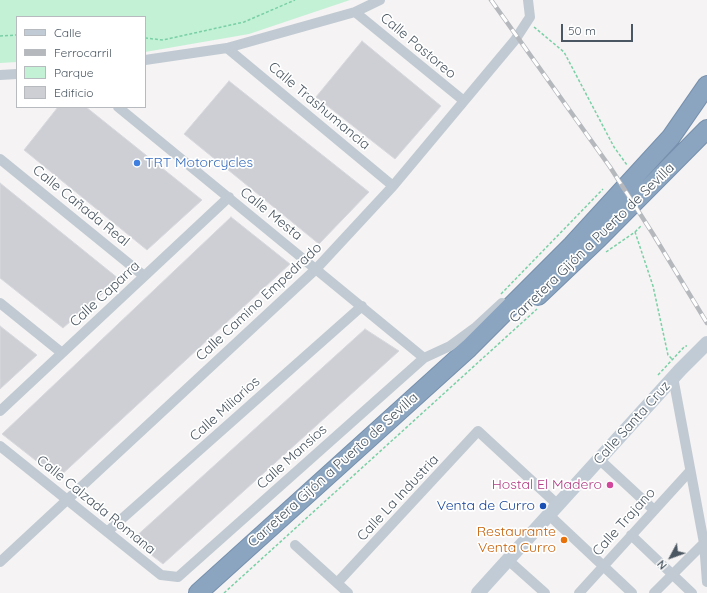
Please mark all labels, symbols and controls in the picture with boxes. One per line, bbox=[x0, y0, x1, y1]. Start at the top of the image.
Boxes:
street label: Calle Pastoreo bbox=[377, 9, 459, 83]
legend bbox=[16, 16, 146, 108]
scale bar bbox=[563, 16, 635, 42]
text: 50 m bbox=[568, 23, 596, 38]
text: Calle bbox=[54, 25, 81, 40]
text: Ferrocarril bbox=[54, 45, 112, 60]
street label: Calle Trashumancia bbox=[265, 59, 373, 153]
text: Parque bbox=[54, 65, 94, 80]
text: Edificio bbox=[54, 85, 94, 100]
place label: TRT Motorcycles bbox=[145, 155, 253, 171]
marker: TRT Motorcycles bbox=[132, 158, 142, 168]
street label: Carretera Gijón a Puerto de Sevilla bbox=[506, 159, 678, 327]
street label: Calle Cañada Real bbox=[29, 162, 133, 250]
street label: Calle Mesta bbox=[237, 184, 305, 244]
street label: Calle Camino Empedrado bbox=[193, 239, 325, 365]
street label: Calle Caparra bbox=[67, 257, 143, 331]
street label: Calle Miliarios bbox=[187, 373, 263, 445]
street label: Calle Santa Cruz bbox=[590, 378, 674, 468]
street label: Carretera Gijón a Puerto de Sevilla bbox=[245, 389, 421, 551]
street label: Calle Mansios bbox=[254, 421, 330, 493]
street label: Calle La Industria bbox=[354, 451, 442, 545]
street label: Calle Calzada Romana bbox=[33, 452, 159, 558]
place label: Hostal El Madero bbox=[492, 477, 602, 493]
marker: Hostal El Madero bbox=[605, 480, 615, 490]
street label: Calle Trajano bbox=[589, 485, 659, 559]
place label: Venta de Curro bbox=[437, 498, 535, 514]
marker: Venta de Curro bbox=[538, 501, 548, 511]
place label: Restaurante Venta Curro bbox=[477, 524, 556, 556]
marker: Restaurante Venta Curro bbox=[559, 535, 569, 545]
north arrow bbox=[651, 537, 691, 577]
text: N bbox=[654, 557, 670, 573]

